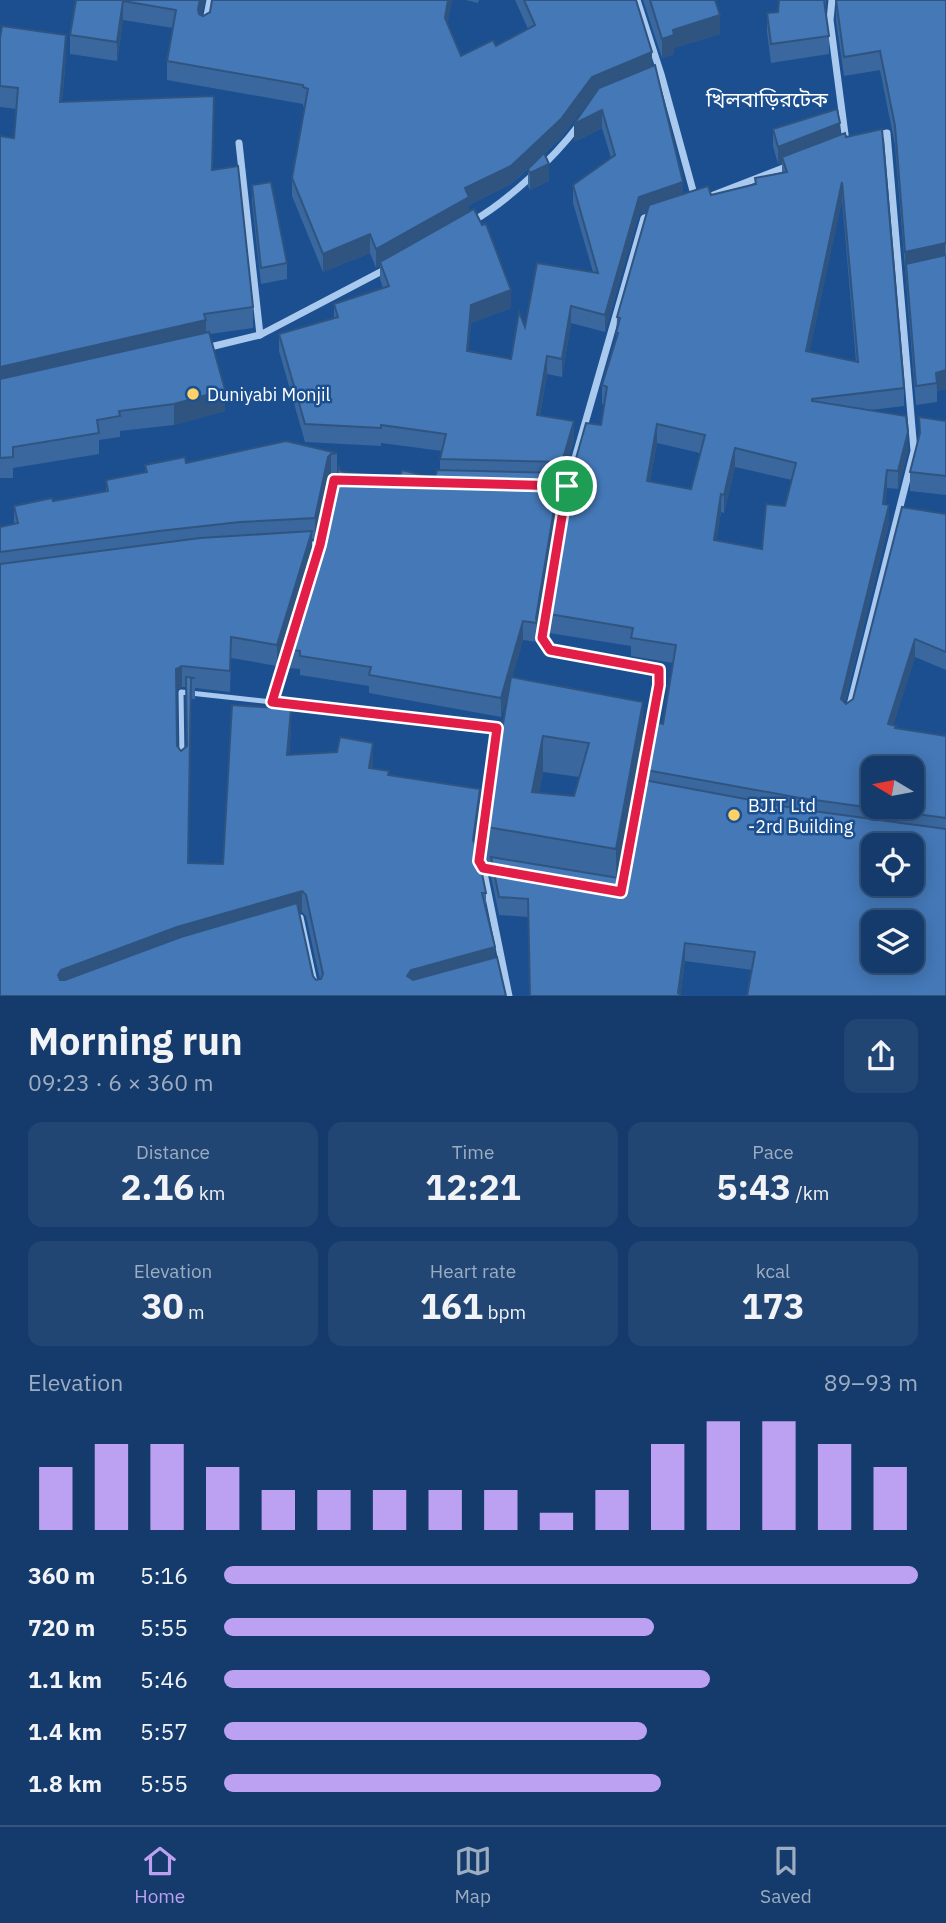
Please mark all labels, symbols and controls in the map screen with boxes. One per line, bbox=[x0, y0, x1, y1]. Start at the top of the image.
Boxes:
district label: খিলবাড়িরটেক bbox=[705, 85, 829, 113]
place label: Duniyabi Monjil bbox=[207, 383, 330, 406]
marker: Duniyabi Monjil bbox=[185, 386, 201, 402]
pin bbox=[537, 456, 597, 516]
icon: arrive bbox=[548, 467, 586, 505]
north arrow bbox=[861, 756, 924, 819]
map controls bbox=[861, 756, 924, 973]
place label: BJIT Ltd -2rd Building bbox=[748, 794, 854, 838]
marker: BJIT Ltd -2rd Building bbox=[726, 807, 742, 823]
button: locate bbox=[861, 833, 924, 896]
button: layers bbox=[861, 910, 924, 973]
text: Morning run bbox=[28, 1016, 243, 1065]
button: share bbox=[844, 1019, 918, 1093]
text: 09:23 · 6 × 360 m bbox=[28, 1067, 214, 1097]
text: Distance bbox=[136, 1140, 210, 1164]
text: Time bbox=[452, 1140, 494, 1164]
text: Pace bbox=[752, 1140, 794, 1164]
text: 2.16 bbox=[121, 1164, 194, 1210]
text: 12:21 bbox=[425, 1164, 521, 1210]
text: 5:43 bbox=[717, 1164, 791, 1210]
text: km bbox=[194, 1181, 225, 1205]
text: /km bbox=[791, 1181, 829, 1205]
text: Elevation bbox=[134, 1259, 212, 1283]
text: Heart rate bbox=[430, 1259, 516, 1283]
text: kcal bbox=[756, 1259, 790, 1283]
text: 30 bbox=[141, 1283, 183, 1329]
text: 161 bbox=[420, 1283, 483, 1329]
text: 173 bbox=[741, 1283, 805, 1329]
text: m bbox=[183, 1300, 205, 1324]
text: bpm bbox=[483, 1300, 526, 1324]
text: Elevation bbox=[28, 1367, 123, 1397]
text: 89–93 m bbox=[824, 1367, 918, 1397]
text: 360 m bbox=[28, 1560, 95, 1590]
text: 5:16 bbox=[140, 1560, 188, 1590]
text: 720 m bbox=[28, 1612, 95, 1642]
text: 5:55 bbox=[140, 1612, 188, 1642]
text: 1.1 km bbox=[28, 1664, 102, 1694]
text: 5:46 bbox=[140, 1664, 188, 1694]
text: 1.4 km bbox=[28, 1716, 102, 1746]
text: 5:57 bbox=[140, 1716, 188, 1746]
text: 1.8 km bbox=[28, 1768, 102, 1798]
text: 5:55 bbox=[140, 1768, 188, 1798]
tab: Home bbox=[134, 1842, 185, 1908]
tab: Map bbox=[454, 1842, 492, 1908]
tab: Saved bbox=[760, 1842, 812, 1908]

